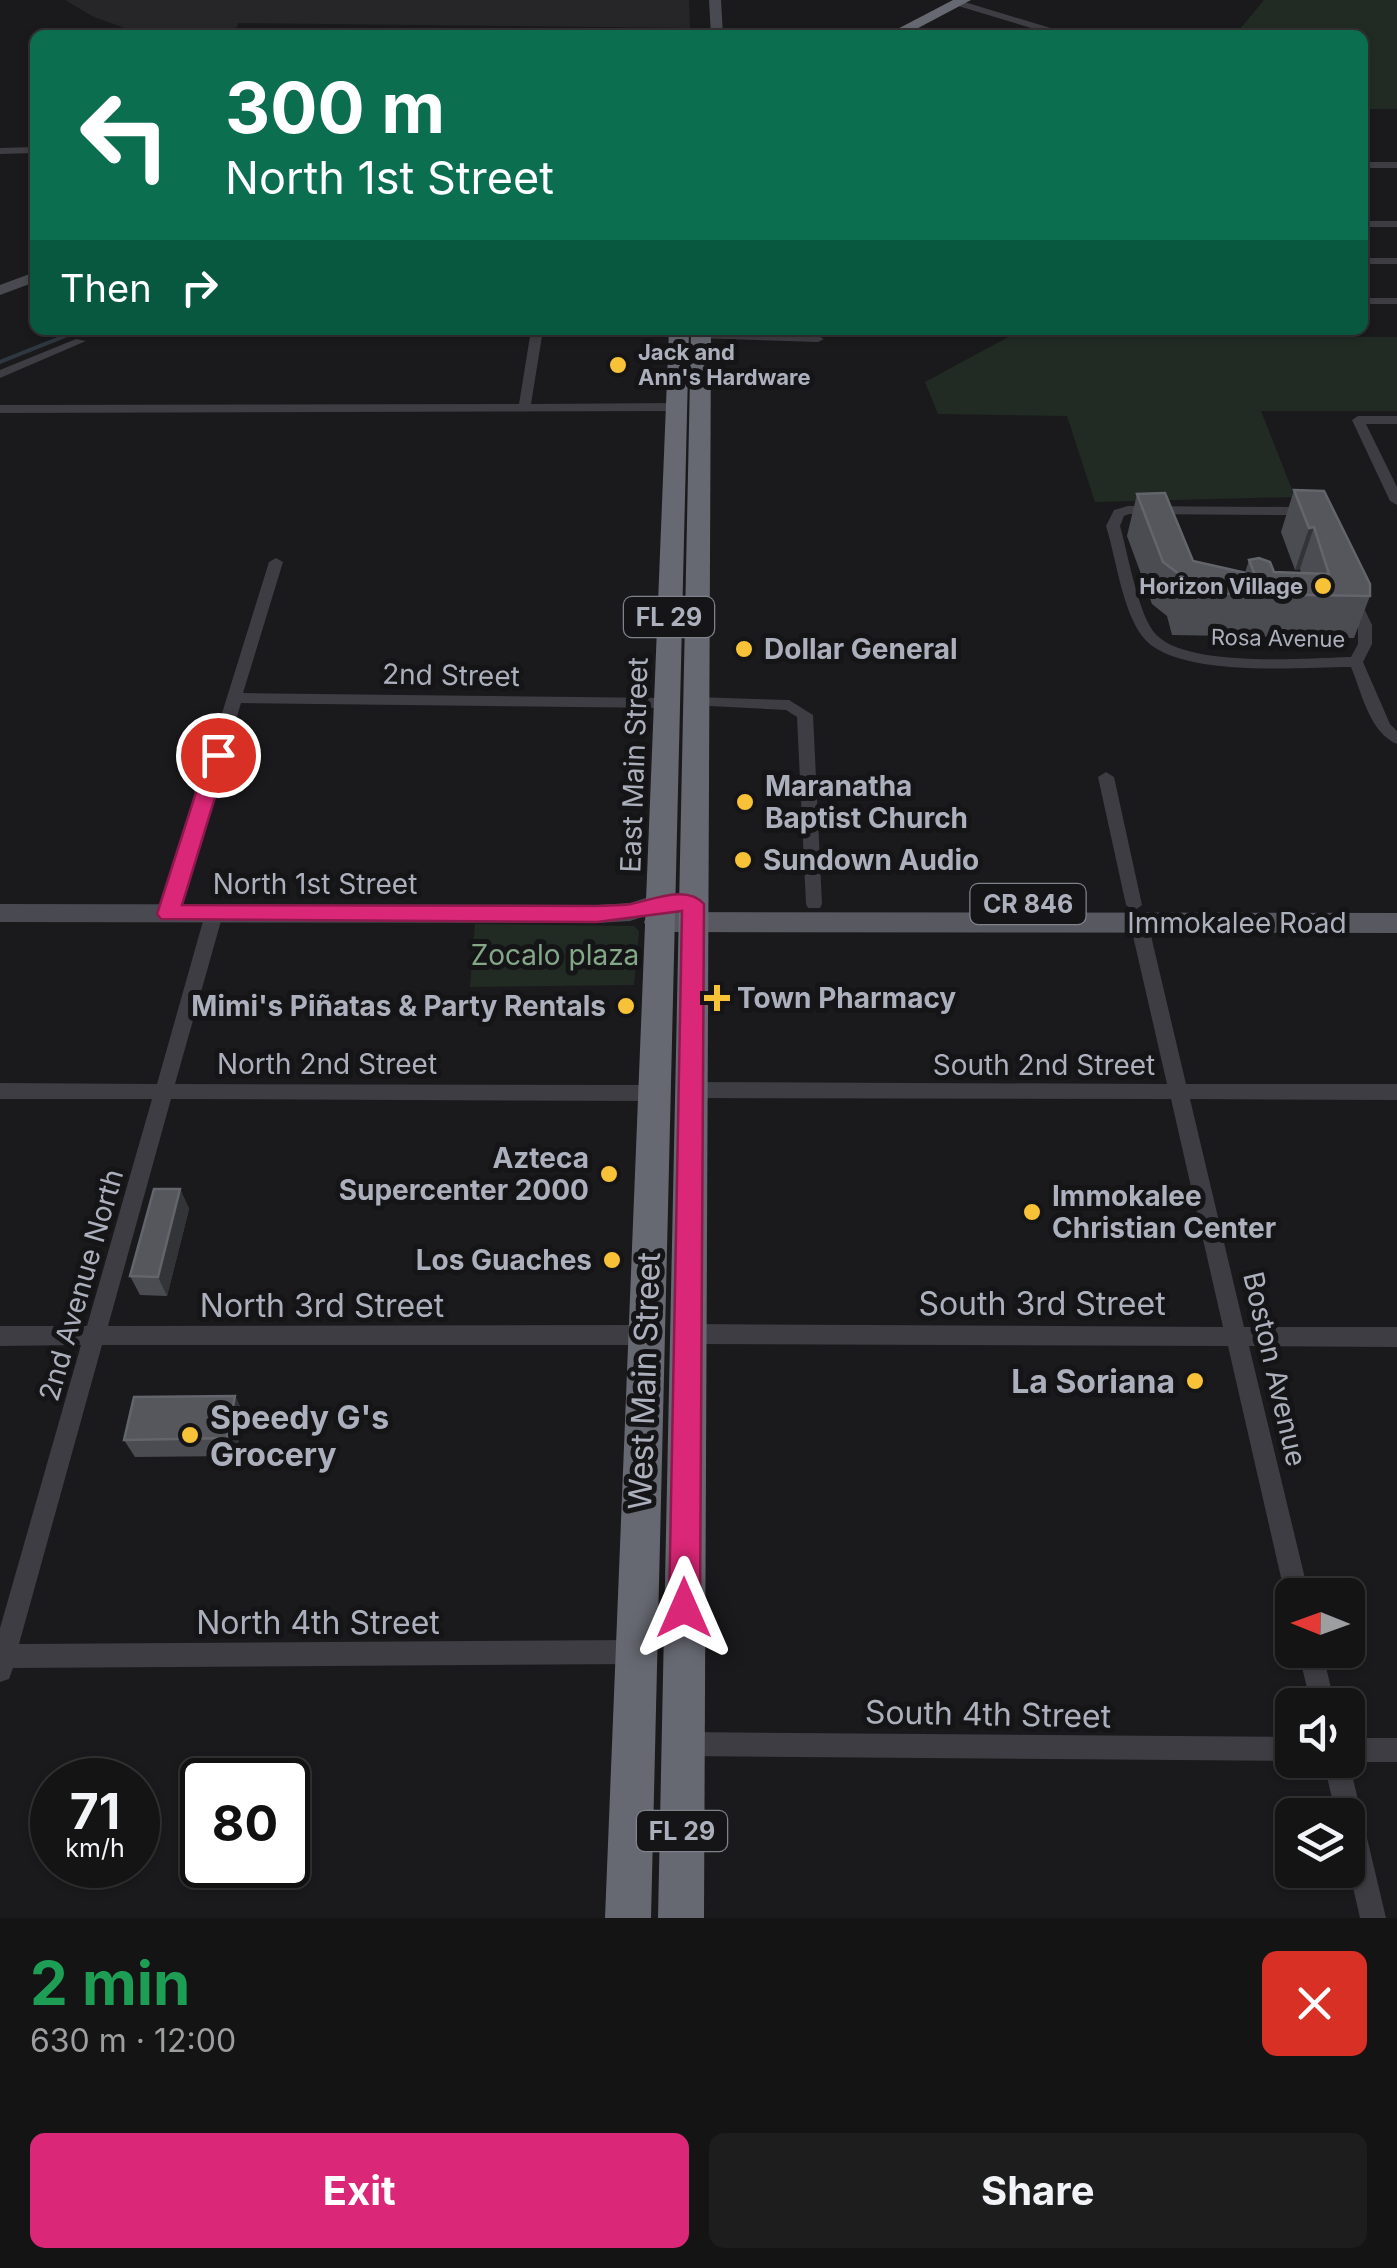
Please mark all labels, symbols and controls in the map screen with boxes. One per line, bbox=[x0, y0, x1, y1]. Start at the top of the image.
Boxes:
text: 300 m bbox=[225, 65, 445, 150]
icon: left bbox=[60, 70, 190, 200]
text: North 1st Street bbox=[225, 150, 554, 205]
icon: right bbox=[172, 260, 227, 315]
text: Then bbox=[60, 265, 152, 311]
place label: Jack and Ann's Hardware bbox=[638, 339, 811, 390]
marker: Jack and Ann's Hardware bbox=[607, 354, 629, 376]
place label: Horizon Village bbox=[1139, 573, 1303, 599]
marker: Horizon Village bbox=[1312, 575, 1334, 597]
road number: FL 29 bbox=[624, 597, 714, 637]
street label: Rosa Avenue bbox=[1211, 624, 1345, 652]
place label: Dollar General bbox=[764, 632, 958, 666]
marker: Dollar General bbox=[733, 638, 755, 660]
street label: 2nd Street bbox=[382, 657, 520, 693]
street label: East Main Street bbox=[613, 657, 655, 873]
pin bbox=[176, 713, 261, 798]
icon: arrive bbox=[191, 728, 246, 783]
place label: Maranatha Baptist Church bbox=[765, 769, 968, 835]
marker: Maranatha Baptist Church bbox=[734, 791, 756, 813]
place label: Sundown Audio bbox=[763, 843, 979, 877]
marker: Sundown Audio bbox=[732, 849, 754, 871]
street label: North 1st Street bbox=[213, 867, 417, 901]
road number: CR 846 bbox=[970, 884, 1086, 924]
street label: Immokalee Road bbox=[1127, 906, 1347, 940]
park label: Zocalo plaza bbox=[471, 938, 639, 972]
place label: Town Pharmacy bbox=[737, 981, 956, 1015]
marker: Town Pharmacy bbox=[706, 987, 728, 1009]
place label: Mimi's Piñatas & Party Rentals bbox=[191, 989, 606, 1023]
marker: Mimi's Piñatas & Party Rentals bbox=[615, 995, 637, 1017]
street label: North 2nd Street bbox=[217, 1047, 437, 1081]
street label: South 2nd Street bbox=[933, 1048, 1155, 1082]
place label: Azteca Supercenter 2000 bbox=[339, 1141, 589, 1207]
marker: Azteca Supercenter 2000 bbox=[598, 1163, 620, 1185]
street label: 2nd Avenue North bbox=[32, 1165, 130, 1405]
place label: Immokalee Christian Center bbox=[1052, 1179, 1276, 1245]
marker: Immokalee Christian Center bbox=[1021, 1201, 1043, 1223]
place label: Los Guaches bbox=[416, 1243, 592, 1277]
marker: Los Guaches bbox=[601, 1249, 623, 1271]
street label: West Main Street bbox=[620, 1252, 668, 1510]
street label: Boston Avenue bbox=[1236, 1269, 1314, 1469]
street label: South 3rd Street bbox=[918, 1284, 1166, 1323]
street label: North 3rd Street bbox=[200, 1286, 444, 1325]
place label: La Soriana bbox=[1011, 1362, 1175, 1401]
marker: La Soriana bbox=[1184, 1370, 1206, 1392]
place label: Speedy G's Grocery bbox=[210, 1398, 389, 1474]
marker: Speedy G's Grocery bbox=[179, 1424, 201, 1446]
position arrow bbox=[632, 1556, 736, 1660]
north arrow bbox=[1275, 1578, 1365, 1668]
map controls bbox=[1275, 1578, 1365, 1888]
street label: North 4th Street bbox=[196, 1603, 440, 1642]
button: sound bbox=[1275, 1688, 1365, 1778]
street label: South 4th Street bbox=[864, 1692, 1112, 1736]
speed limit sign: 80 bbox=[180, 1758, 310, 1888]
text: 71 bbox=[70, 1781, 120, 1841]
button: layers bbox=[1275, 1798, 1365, 1888]
road number: FL 29 bbox=[637, 1811, 727, 1851]
text: km/h bbox=[65, 1833, 125, 1863]
text: 2 min bbox=[30, 1947, 190, 2019]
button: close bbox=[1262, 1951, 1367, 2056]
text: 630 m · 12:00 bbox=[30, 2021, 236, 2060]
button: Exit bbox=[30, 2133, 689, 2248]
button: Share bbox=[709, 2133, 1367, 2248]

